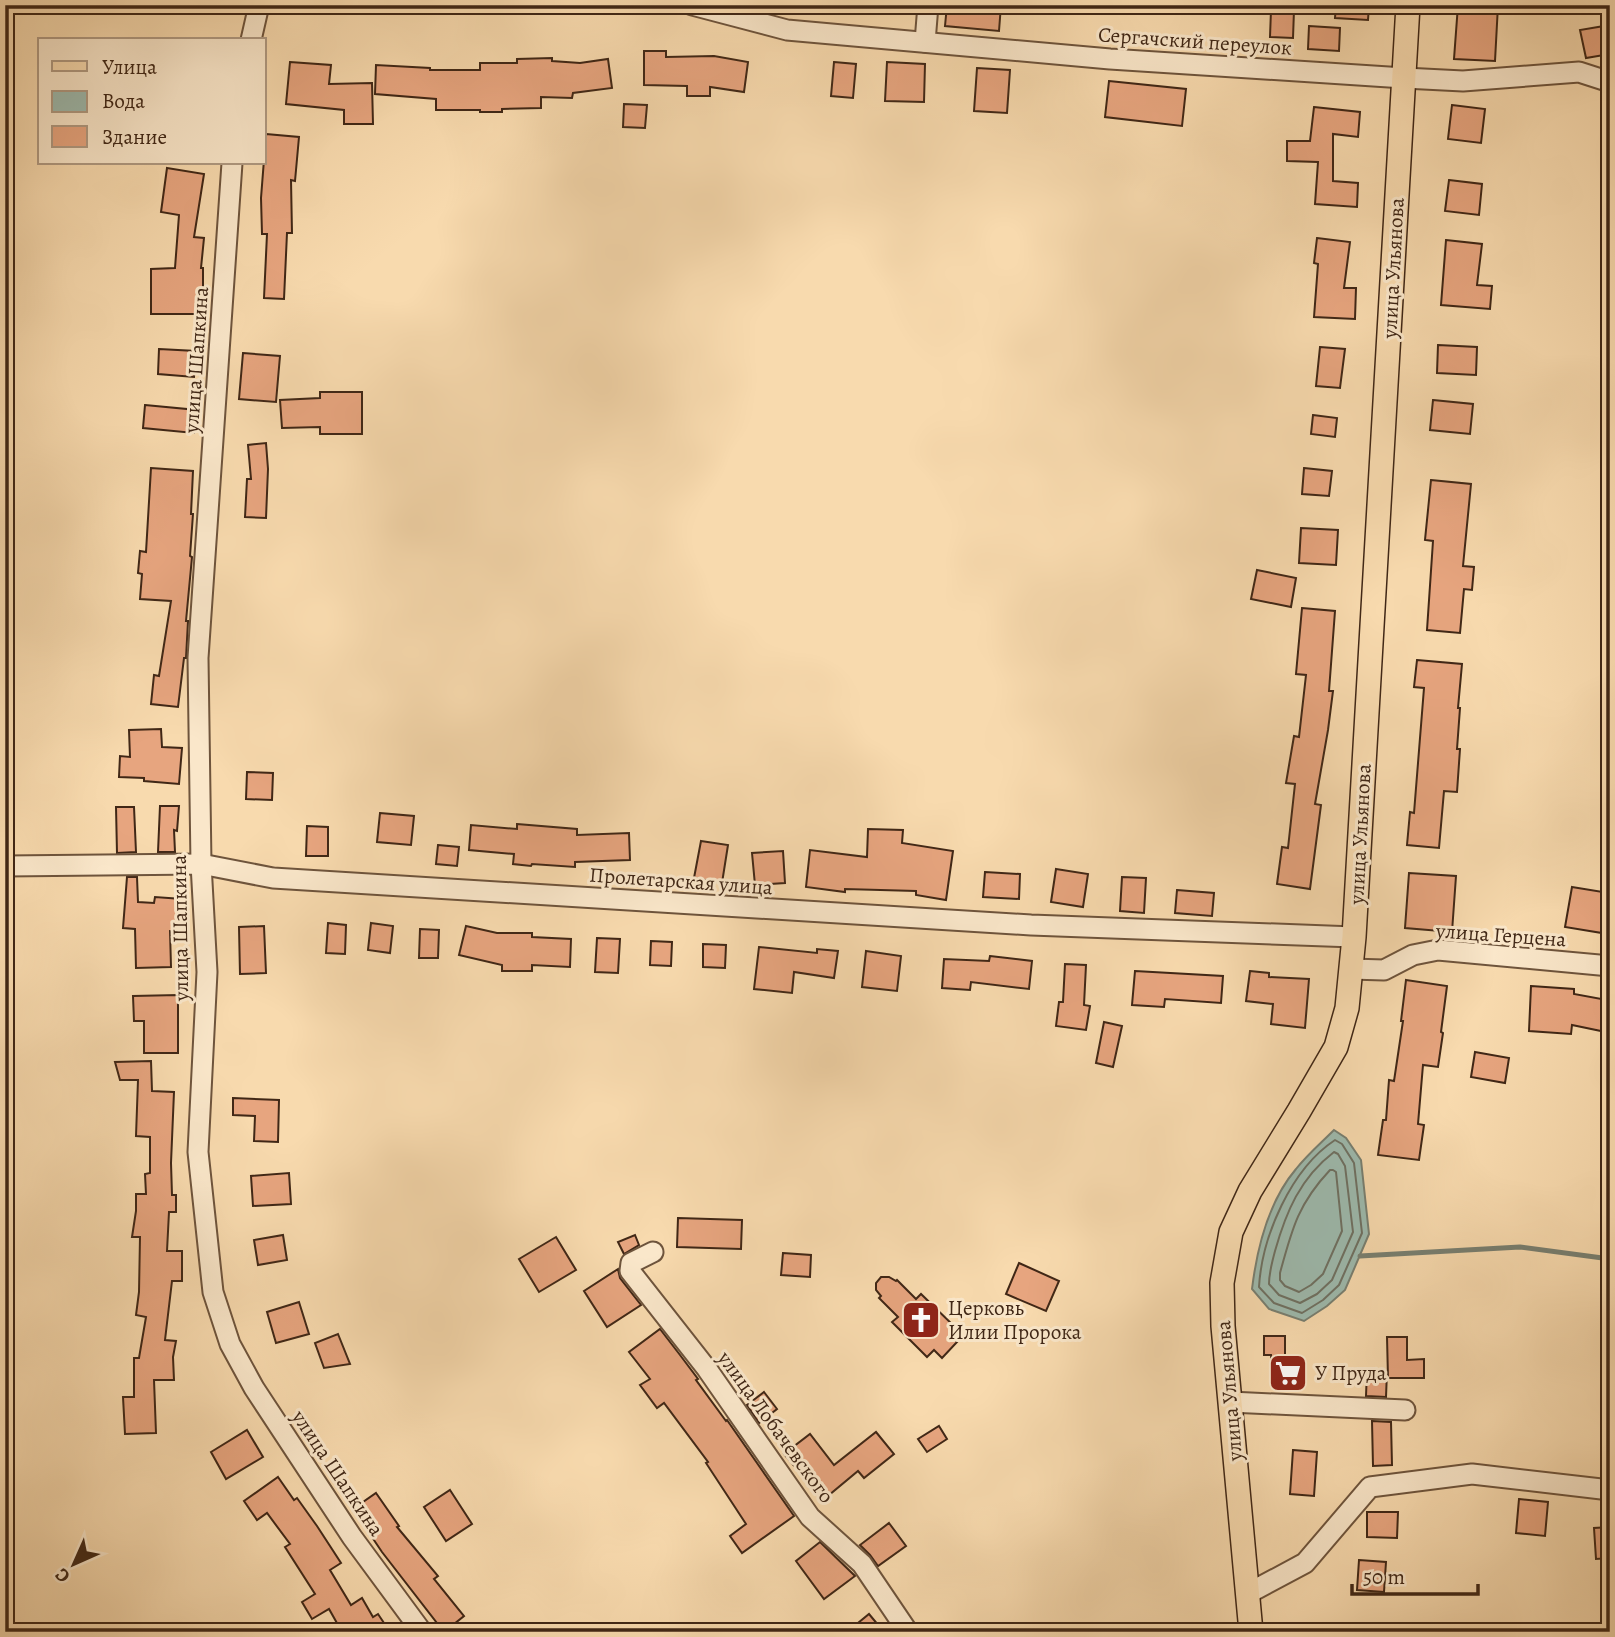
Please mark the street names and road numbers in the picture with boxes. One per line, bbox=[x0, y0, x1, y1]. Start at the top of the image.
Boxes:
street label: Сергачский переулок bbox=[1097, 20, 1293, 62]
street label: улица Ульянова bbox=[1375, 197, 1411, 340]
street label: улица Шапкина bbox=[177, 286, 215, 435]
street label: улица Ульянова bbox=[1342, 763, 1378, 906]
street label: улица Шапкина bbox=[165, 854, 195, 1002]
street label: Пролетарская улица bbox=[588, 861, 774, 901]
street label: улица Герцена bbox=[1434, 916, 1567, 954]
street label: улица Ульянова bbox=[1209, 1319, 1249, 1463]
street label: улица Лобачевского bbox=[711, 1345, 841, 1509]
street label: улица Шапкина bbox=[285, 1404, 391, 1542]

